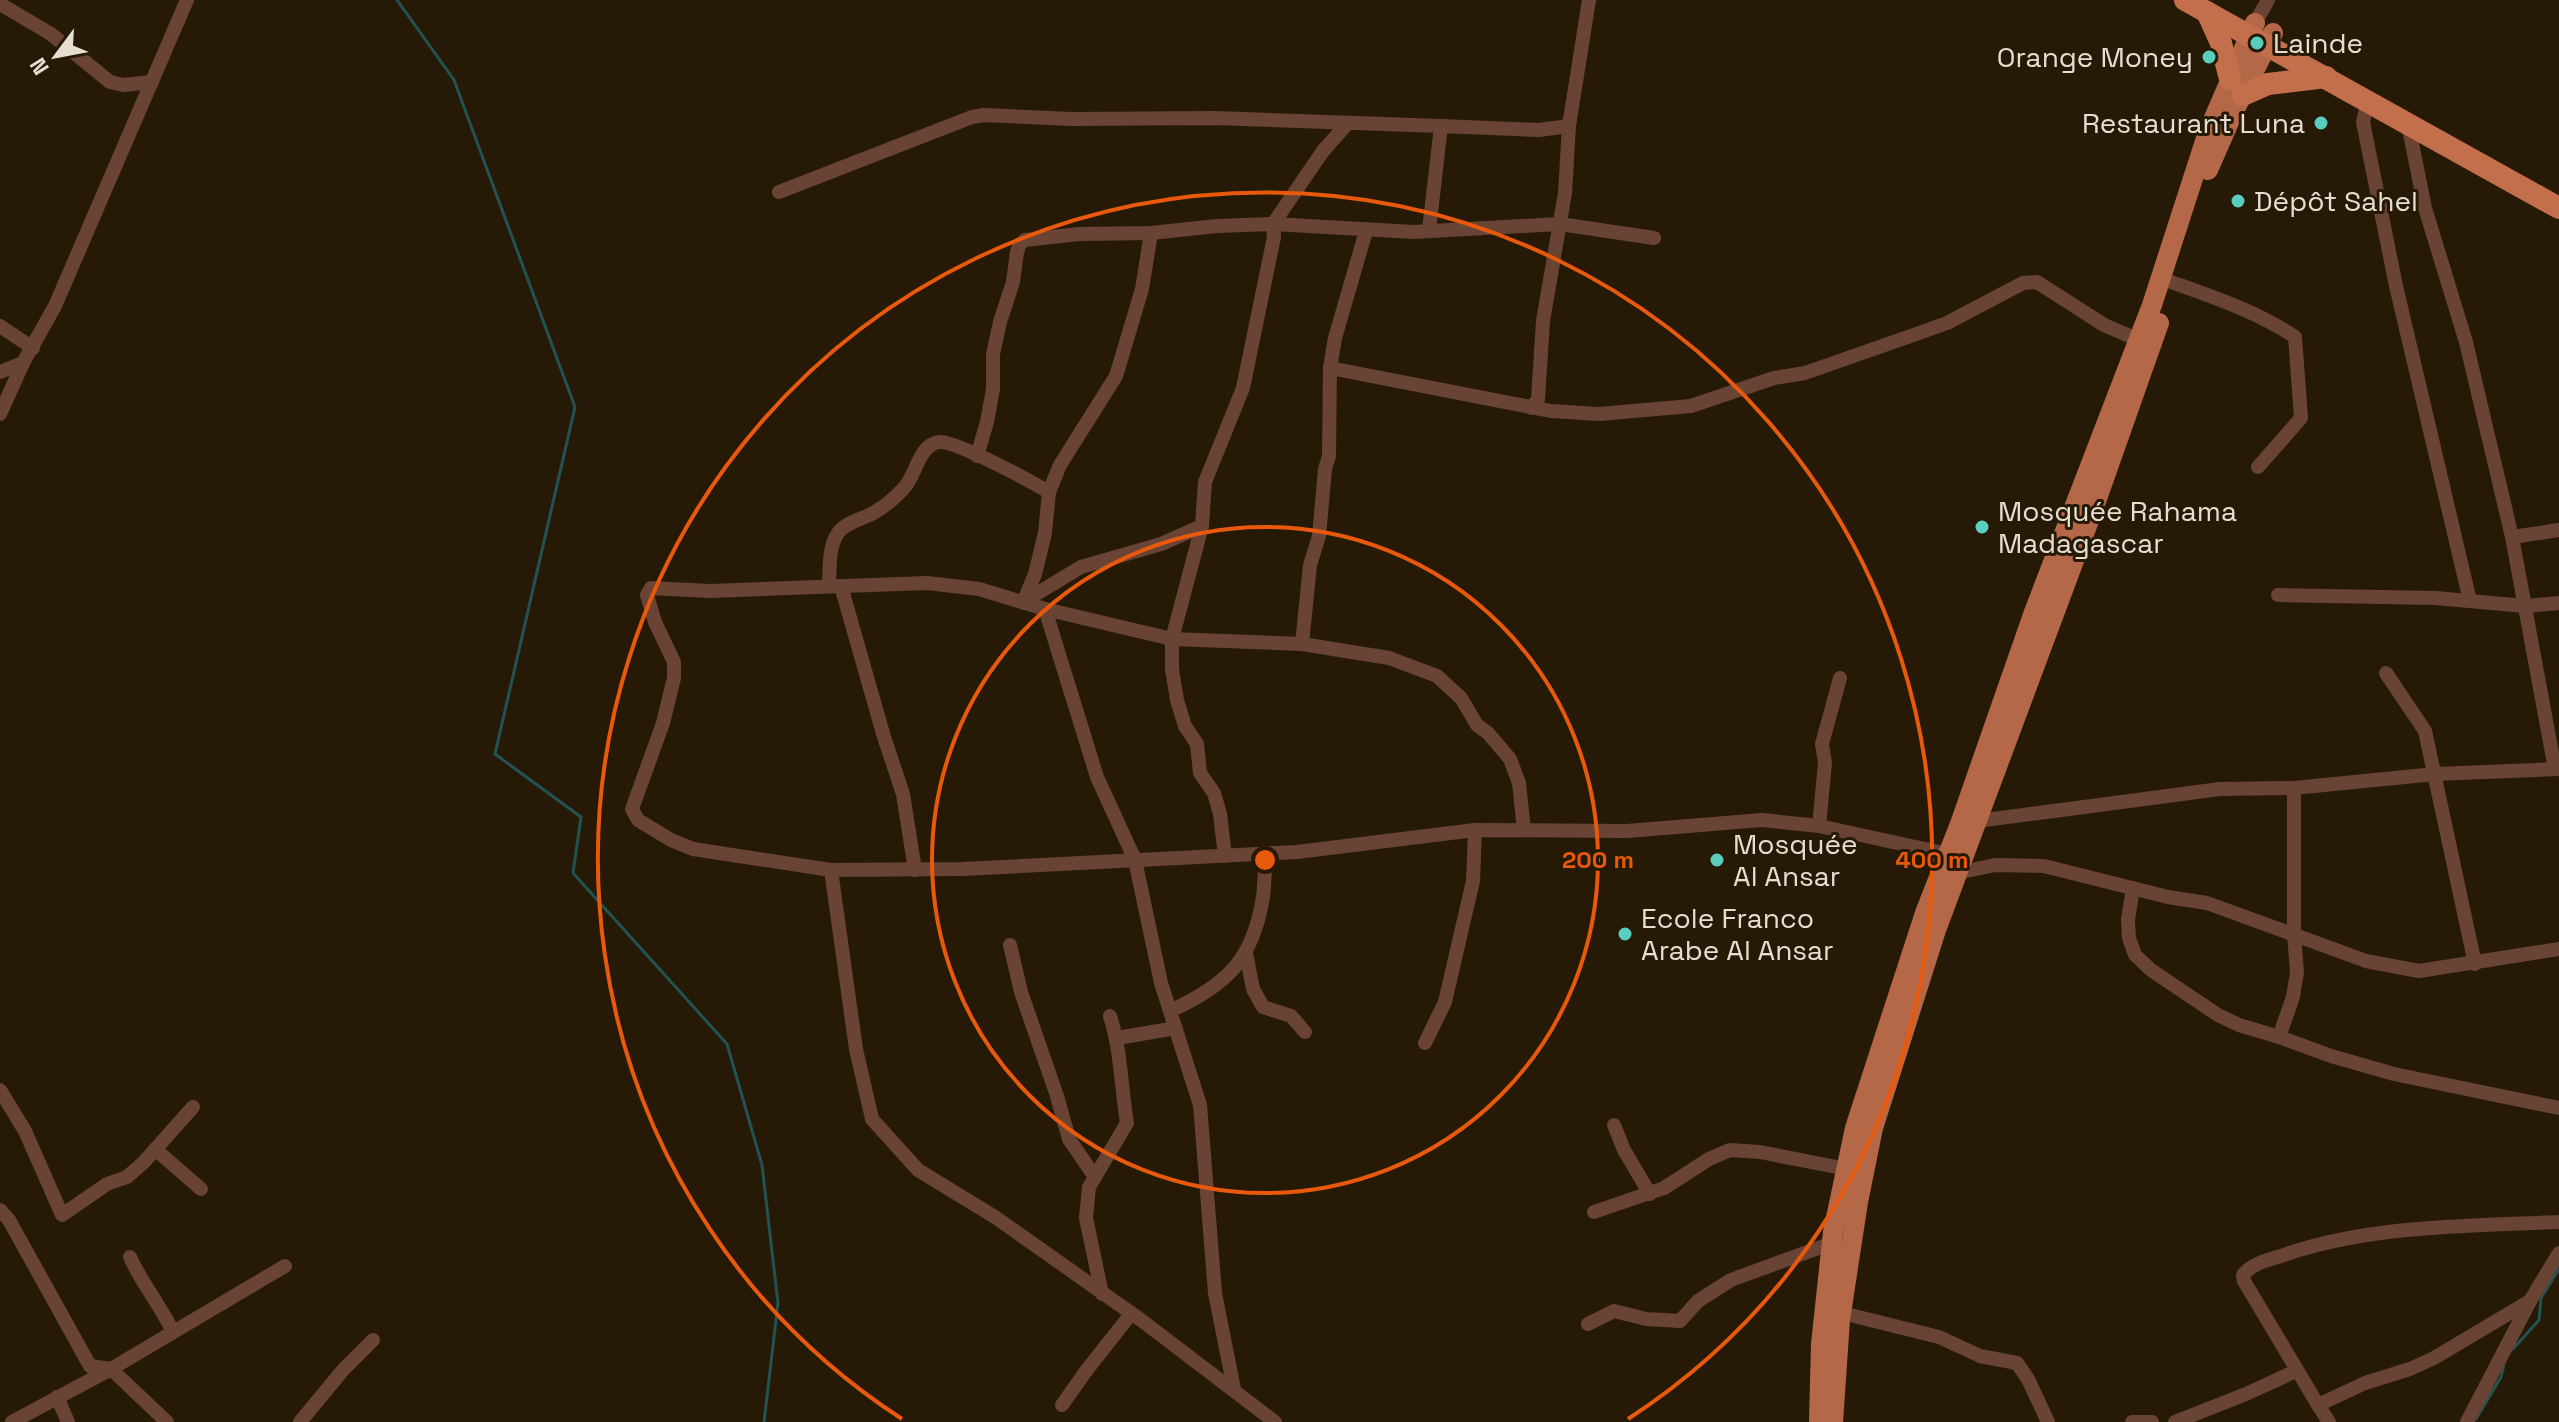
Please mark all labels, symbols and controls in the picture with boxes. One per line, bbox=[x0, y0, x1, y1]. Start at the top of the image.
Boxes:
north arrow bbox=[16, 16, 96, 96]
place label: Lainde bbox=[2273, 25, 2363, 61]
marker: Lainde bbox=[2248, 34, 2266, 52]
place label: Orange Money bbox=[1997, 39, 2193, 75]
marker: Orange Money bbox=[2200, 48, 2218, 66]
text: N bbox=[23, 53, 55, 80]
place label: Restaurant Luna bbox=[2082, 105, 2305, 141]
marker: Restaurant Luna bbox=[2312, 114, 2330, 132]
place label: Dépôt Sahel bbox=[2254, 183, 2418, 219]
marker: Dépôt Sahel bbox=[2229, 192, 2247, 210]
place label: Mosquée Rahama Madagascar bbox=[1998, 493, 2237, 561]
marker: Mosquée Rahama Madagascar bbox=[1973, 518, 1991, 536]
place label: Mosquée Al Ansar bbox=[1733, 826, 1858, 894]
text: 200 m bbox=[1562, 844, 1634, 875]
text: 400 m bbox=[1896, 844, 1968, 875]
centre of rings bbox=[1251, 846, 1279, 874]
marker: Mosquée Al Ansar bbox=[1708, 851, 1726, 869]
place label: Ecole Franco Arabe Al Ansar bbox=[1641, 900, 1834, 968]
marker: Ecole Franco Arabe Al Ansar bbox=[1616, 925, 1634, 943]

